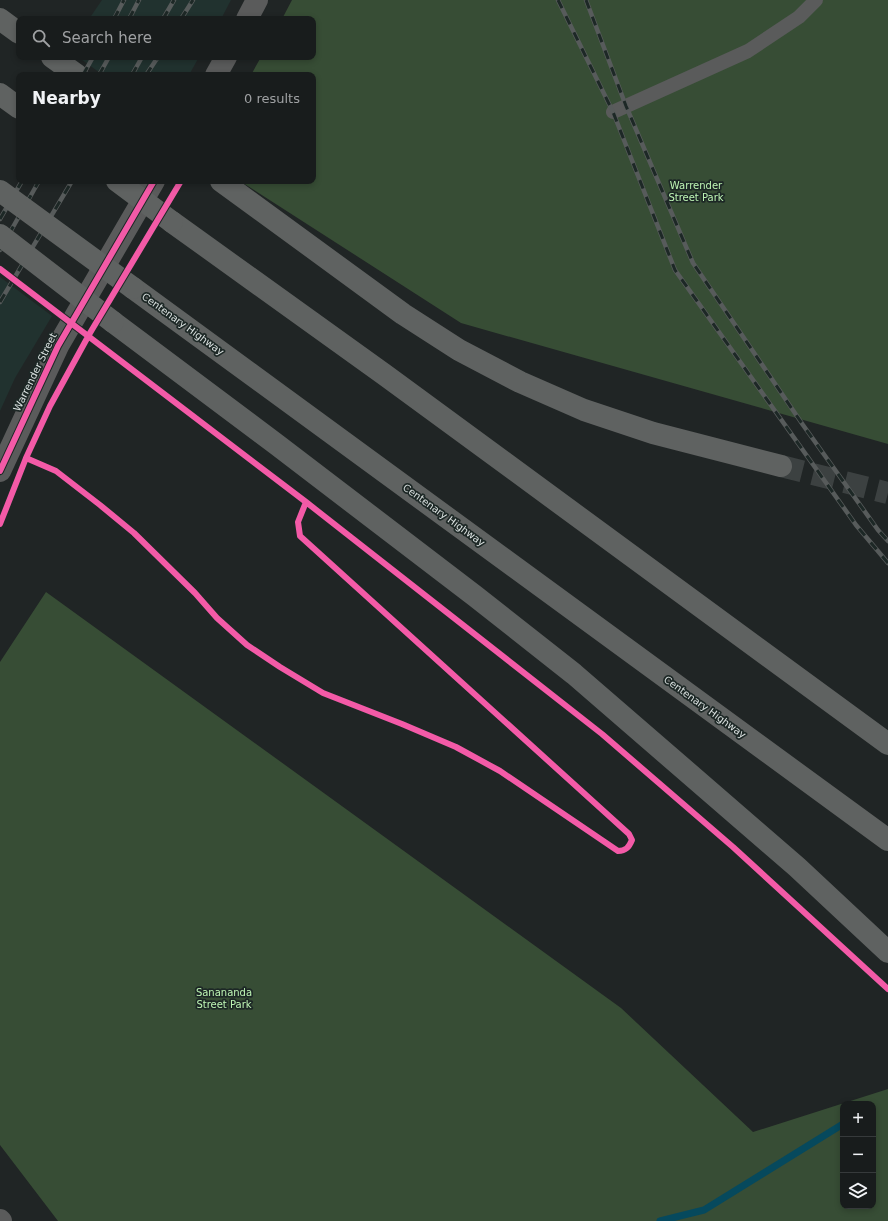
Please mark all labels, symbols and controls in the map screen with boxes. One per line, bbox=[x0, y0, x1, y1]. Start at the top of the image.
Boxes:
search box bbox=[16, 16, 316, 60]
icon: search bbox=[30, 27, 52, 49]
text: Search here bbox=[62, 29, 152, 47]
text: Nearby bbox=[32, 88, 101, 108]
text: 0 results bbox=[244, 91, 300, 106]
park label: Warrender Street Park bbox=[668, 180, 724, 203]
street label: Centenary Highway bbox=[140, 291, 226, 357]
street label: Warrender Street bbox=[11, 331, 59, 413]
street label: Centenary Highway bbox=[401, 482, 487, 548]
street label: Centenary Highway bbox=[662, 674, 748, 740]
park label: Sanananda Street Park bbox=[196, 987, 252, 1010]
map controls bbox=[840, 1101, 876, 1209]
button: + bbox=[840, 1101, 876, 1137]
button: − bbox=[840, 1137, 876, 1173]
button: layers bbox=[840, 1173, 876, 1209]

